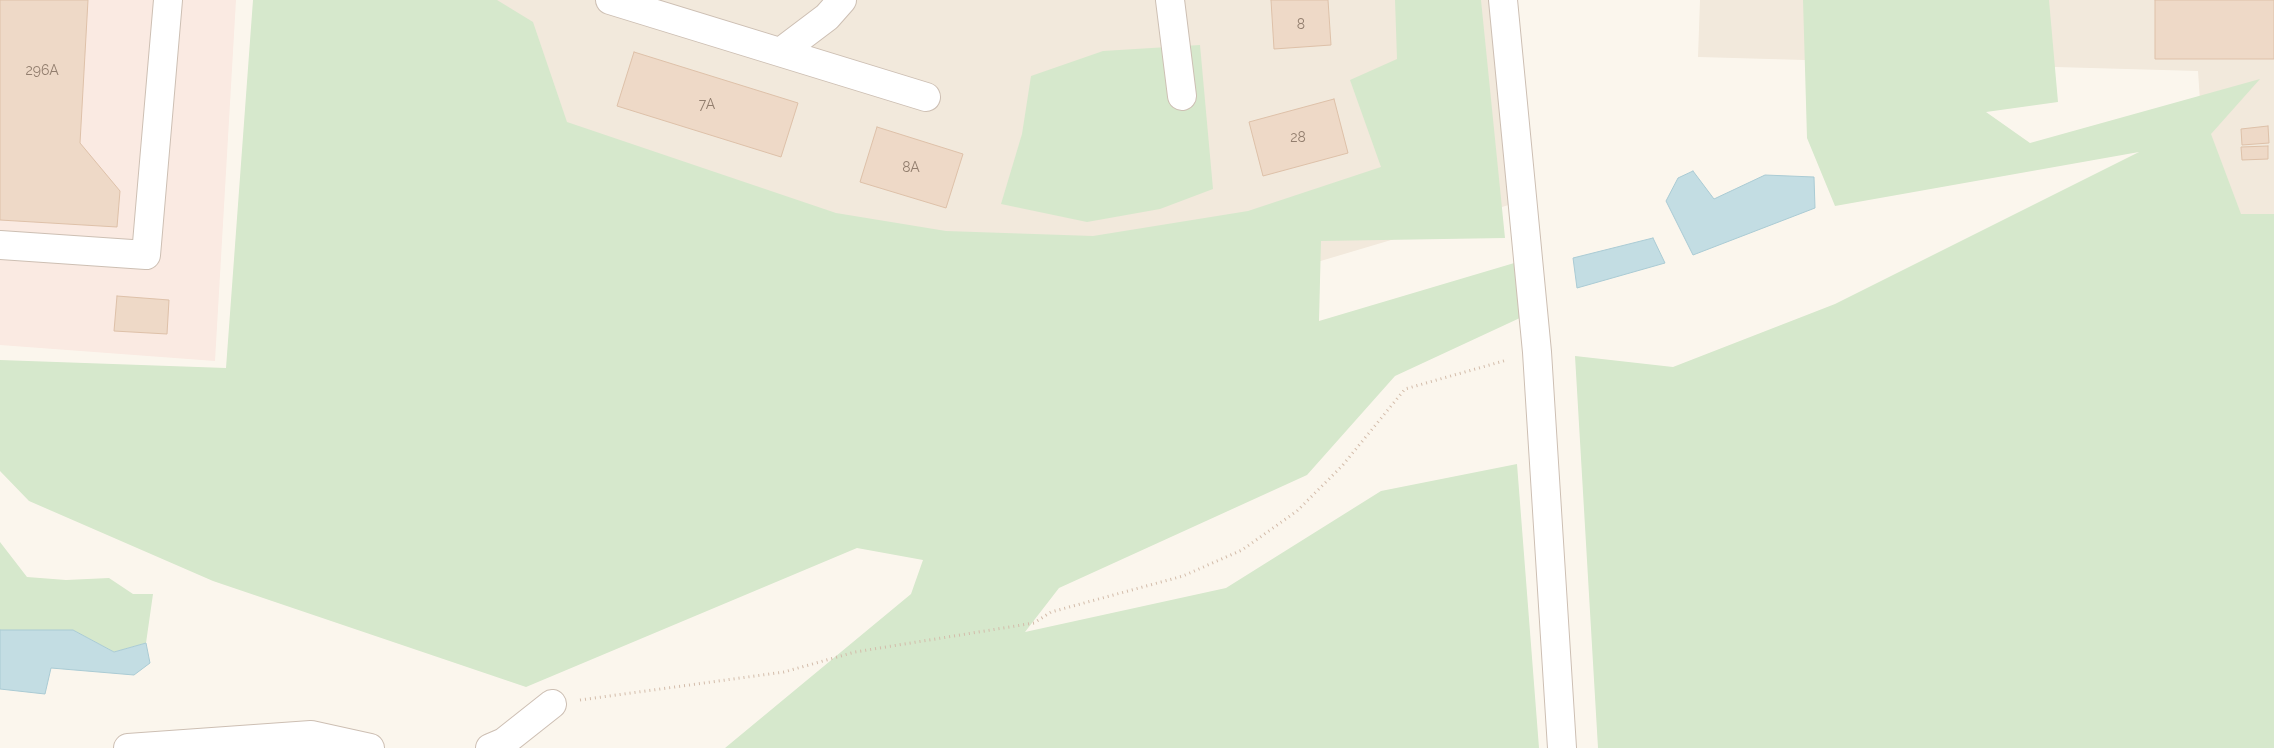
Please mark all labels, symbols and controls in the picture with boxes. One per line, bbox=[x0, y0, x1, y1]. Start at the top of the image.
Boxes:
house number: 8 bbox=[1297, 17, 1305, 33]
house number: 296А bbox=[25, 63, 59, 79]
house number: 7А bbox=[699, 97, 715, 113]
house number: 28 bbox=[1290, 130, 1306, 146]
house number: 8А bbox=[902, 160, 920, 176]

